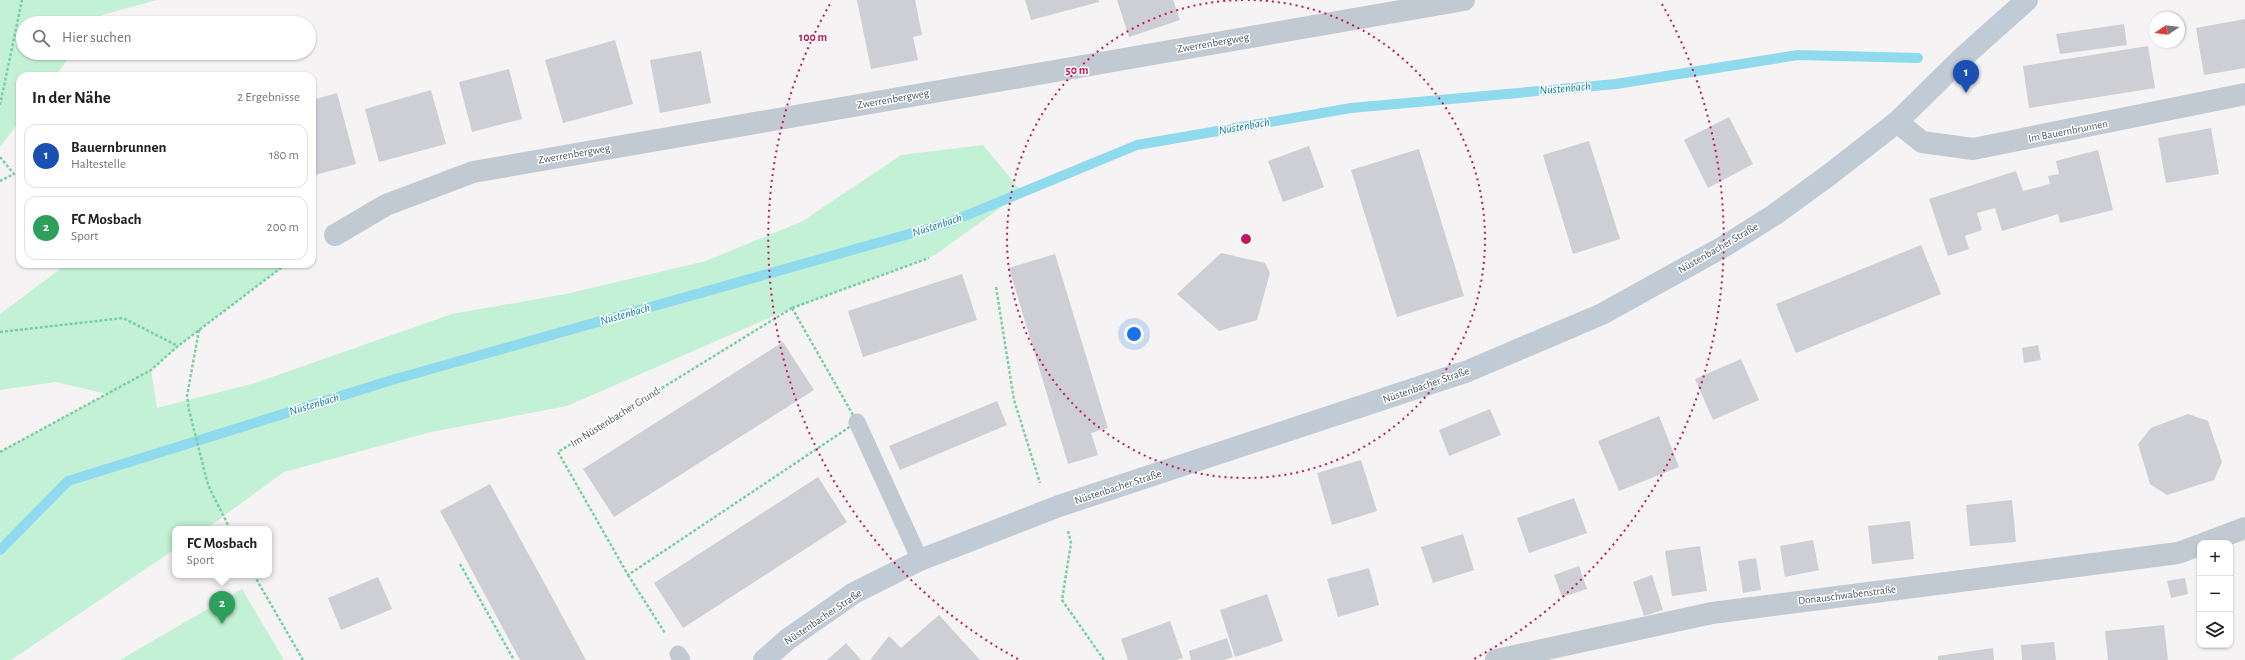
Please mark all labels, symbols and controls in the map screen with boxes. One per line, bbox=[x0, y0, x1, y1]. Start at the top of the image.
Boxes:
north arrow bbox=[2149, 12, 2185, 48]
search box bbox=[16, 16, 316, 60]
icon: search bbox=[30, 27, 52, 49]
text: Hier suchen bbox=[62, 30, 132, 45]
text: 100 m bbox=[799, 31, 827, 43]
street label: Zwerrenbergweg bbox=[1176, 31, 1251, 55]
pin: 1 bbox=[1953, 60, 1979, 93]
text: 50 m bbox=[1066, 64, 1089, 76]
water label: Nüstenbach bbox=[1539, 80, 1591, 96]
street label: Zwerrenbergweg bbox=[856, 87, 931, 111]
text: In der Nähe bbox=[32, 89, 111, 106]
text: 2 Ergebnisse bbox=[237, 91, 300, 104]
water label: Nüstenbach bbox=[1218, 116, 1270, 136]
street label: Im Bauernbrunnen bbox=[2027, 118, 2109, 144]
text: Bauernbrunnen bbox=[71, 140, 167, 155]
street label: Zwerrenbergweg bbox=[537, 142, 612, 166]
text: 1 bbox=[44, 149, 48, 162]
text: 180 m bbox=[269, 149, 299, 162]
text: Haltestelle bbox=[71, 158, 126, 171]
water label: Nüstenbach bbox=[911, 211, 963, 239]
text: FC Mosbach bbox=[71, 212, 142, 227]
text: 2 bbox=[43, 221, 49, 234]
text: 200 m bbox=[267, 221, 299, 234]
street label: Nüstenbacher Straße bbox=[1676, 221, 1760, 275]
text: Sport bbox=[71, 230, 98, 243]
centre of rings bbox=[1239, 232, 1253, 246]
water label: Nüstenbach bbox=[599, 301, 651, 327]
your location bbox=[1124, 324, 1144, 344]
street label: Nüstenbacher Straße bbox=[1381, 365, 1471, 405]
street label: Im Nüstenbacher Grund bbox=[569, 385, 662, 449]
water label: Nüstenbach bbox=[288, 391, 340, 417]
street label: Nüstenbacher Straße bbox=[1073, 468, 1163, 506]
popup bbox=[172, 526, 272, 578]
text: FC Mosbach bbox=[187, 536, 257, 551]
map controls bbox=[2197, 540, 2233, 648]
button: + bbox=[2197, 540, 2233, 576]
text: Sport bbox=[187, 554, 214, 567]
button: − bbox=[2197, 576, 2233, 612]
street label: Donauschwabenstraße bbox=[1797, 584, 1897, 606]
street label: Nüstenbacher Straße bbox=[782, 587, 864, 647]
pin: 2 bbox=[209, 591, 235, 624]
button: layers bbox=[2197, 612, 2233, 648]

